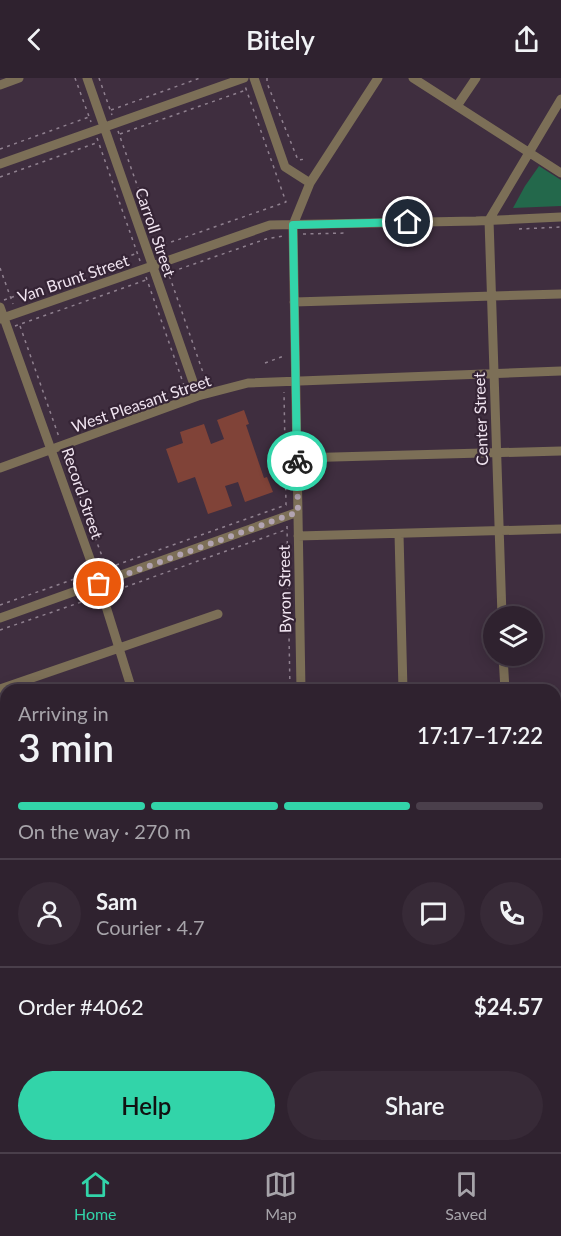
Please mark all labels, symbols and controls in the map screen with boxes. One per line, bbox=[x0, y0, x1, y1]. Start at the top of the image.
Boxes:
icon: back bbox=[18, 23, 51, 56]
text: Bitely bbox=[246, 23, 315, 56]
icon: share bbox=[510, 23, 543, 56]
street label: Carroll Street bbox=[132, 185, 180, 279]
pin bbox=[382, 196, 433, 247]
icon: home bbox=[391, 205, 424, 238]
street label: Van Brunt Street bbox=[15, 250, 131, 306]
street label: West Pleasant Street bbox=[69, 370, 213, 436]
street label: Center Street bbox=[469, 372, 491, 466]
courier bbox=[267, 431, 327, 491]
street label: Record Street bbox=[59, 445, 108, 541]
icon: bike bbox=[281, 445, 314, 478]
street label: Byron Street bbox=[274, 545, 294, 633]
pin bbox=[73, 558, 124, 609]
icon: bag bbox=[82, 567, 115, 600]
map controls bbox=[483, 606, 543, 666]
button: layers bbox=[483, 606, 543, 666]
text: Arriving in bbox=[18, 701, 109, 725]
text: 17:17–17:22 bbox=[417, 722, 543, 749]
text: 3 min bbox=[18, 724, 114, 770]
text: On the way · 270 m bbox=[18, 819, 191, 843]
button: person bbox=[18, 882, 81, 945]
button: chat bbox=[402, 882, 465, 945]
button: phone bbox=[480, 882, 543, 945]
text: Sam bbox=[96, 888, 138, 915]
text: Courier · 4.7 bbox=[96, 915, 205, 939]
text: Order #4062 bbox=[18, 993, 144, 1020]
text: $24.57 bbox=[474, 993, 543, 1020]
button: Help bbox=[18, 1071, 275, 1140]
button: Share bbox=[287, 1071, 543, 1140]
tab: Home bbox=[74, 1168, 117, 1223]
tab: Map bbox=[264, 1168, 297, 1223]
tab: Saved bbox=[445, 1168, 487, 1223]

